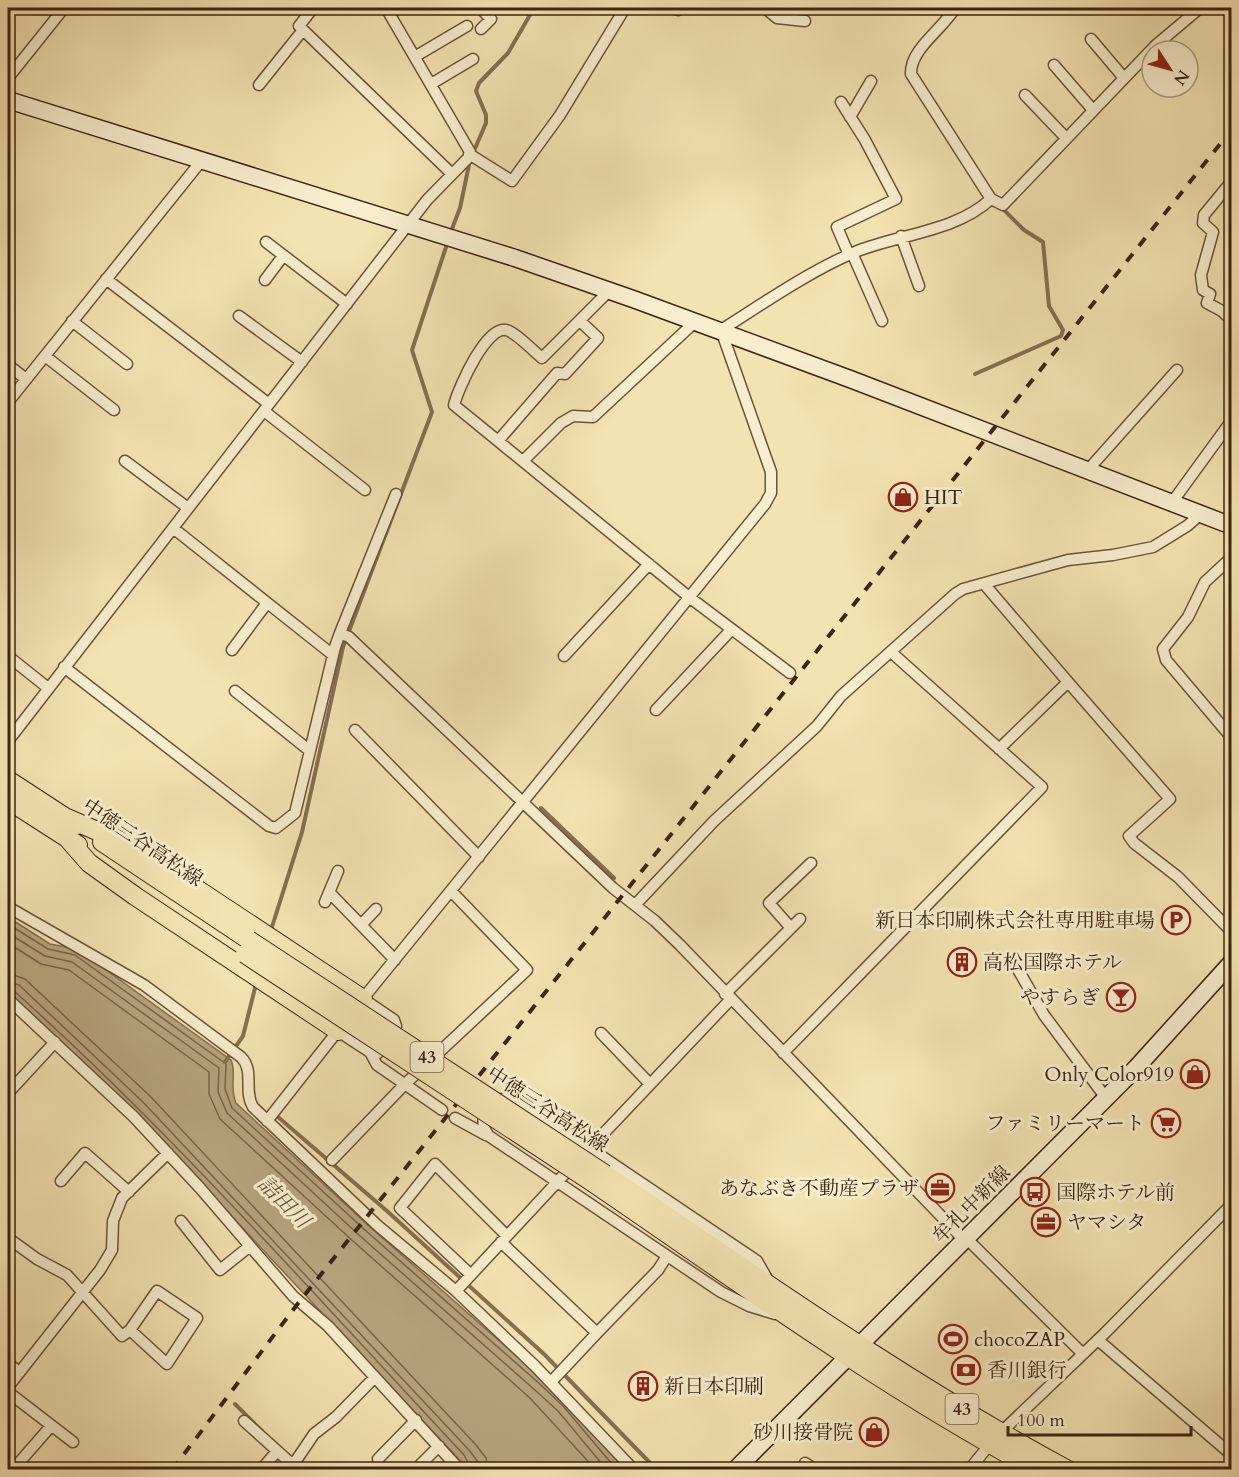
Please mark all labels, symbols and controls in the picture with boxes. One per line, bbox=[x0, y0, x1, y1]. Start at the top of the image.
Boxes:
north arrow bbox=[1140, 39, 1200, 99]
text: N bbox=[1168, 65, 1194, 89]
shop icon: HIT bbox=[887, 481, 919, 513]
place label: HIT bbox=[924, 484, 963, 511]
street label: 中徳三谷高松線 bbox=[77, 792, 208, 893]
parking icon: 新日本印刷株式会社専用駐車場 bbox=[1160, 904, 1192, 936]
place label: 新日本印刷株式会社専用駐車場 bbox=[875, 907, 1155, 934]
building icon: 高松国際ホテル bbox=[946, 946, 978, 978]
place label: 高松国際ホテル bbox=[983, 949, 1122, 976]
bar icon: やすらぎ bbox=[1105, 981, 1137, 1013]
place label: やすらぎ bbox=[1020, 984, 1100, 1011]
road number: 43 bbox=[410, 1042, 444, 1072]
shop icon: Only Color919 bbox=[1179, 1058, 1211, 1090]
street label: 中徳三谷高松線 bbox=[482, 1060, 614, 1159]
place label: Only Color919 bbox=[1044, 1061, 1174, 1088]
supermarket icon: ファミリーマート bbox=[1150, 1107, 1182, 1139]
place label: ファミリーマート bbox=[985, 1110, 1145, 1137]
street label: 牟礼中新線 bbox=[926, 1159, 1016, 1249]
water label: 詰田川 bbox=[251, 1170, 318, 1236]
office icon: あなぶき不動産プラザ bbox=[924, 1172, 956, 1204]
place label: あなぶき不動産プラザ bbox=[719, 1175, 919, 1202]
bus stop icon: 国際ホテル前 bbox=[1019, 1176, 1051, 1208]
place label: 国際ホテル前 bbox=[1056, 1179, 1175, 1206]
office icon: ヤマシタ bbox=[1030, 1206, 1062, 1238]
place label: ヤマシタ bbox=[1067, 1209, 1146, 1236]
sports icon: chocoZAP bbox=[937, 1323, 969, 1355]
place label: chocoZAP bbox=[974, 1326, 1065, 1353]
bank icon: 香川銀行 bbox=[950, 1354, 982, 1386]
place label: 香川銀行 bbox=[987, 1357, 1067, 1384]
building icon: 新日本印刷 bbox=[627, 1370, 659, 1402]
place label: 新日本印刷 bbox=[664, 1373, 764, 1400]
road number: 43 bbox=[946, 1394, 978, 1424]
scale bar bbox=[1008, 1399, 1191, 1437]
text: 100 m bbox=[1017, 1408, 1065, 1433]
shop icon: 砂川接骨院 bbox=[858, 1416, 890, 1448]
place label: 砂川接骨院 bbox=[753, 1419, 853, 1446]

